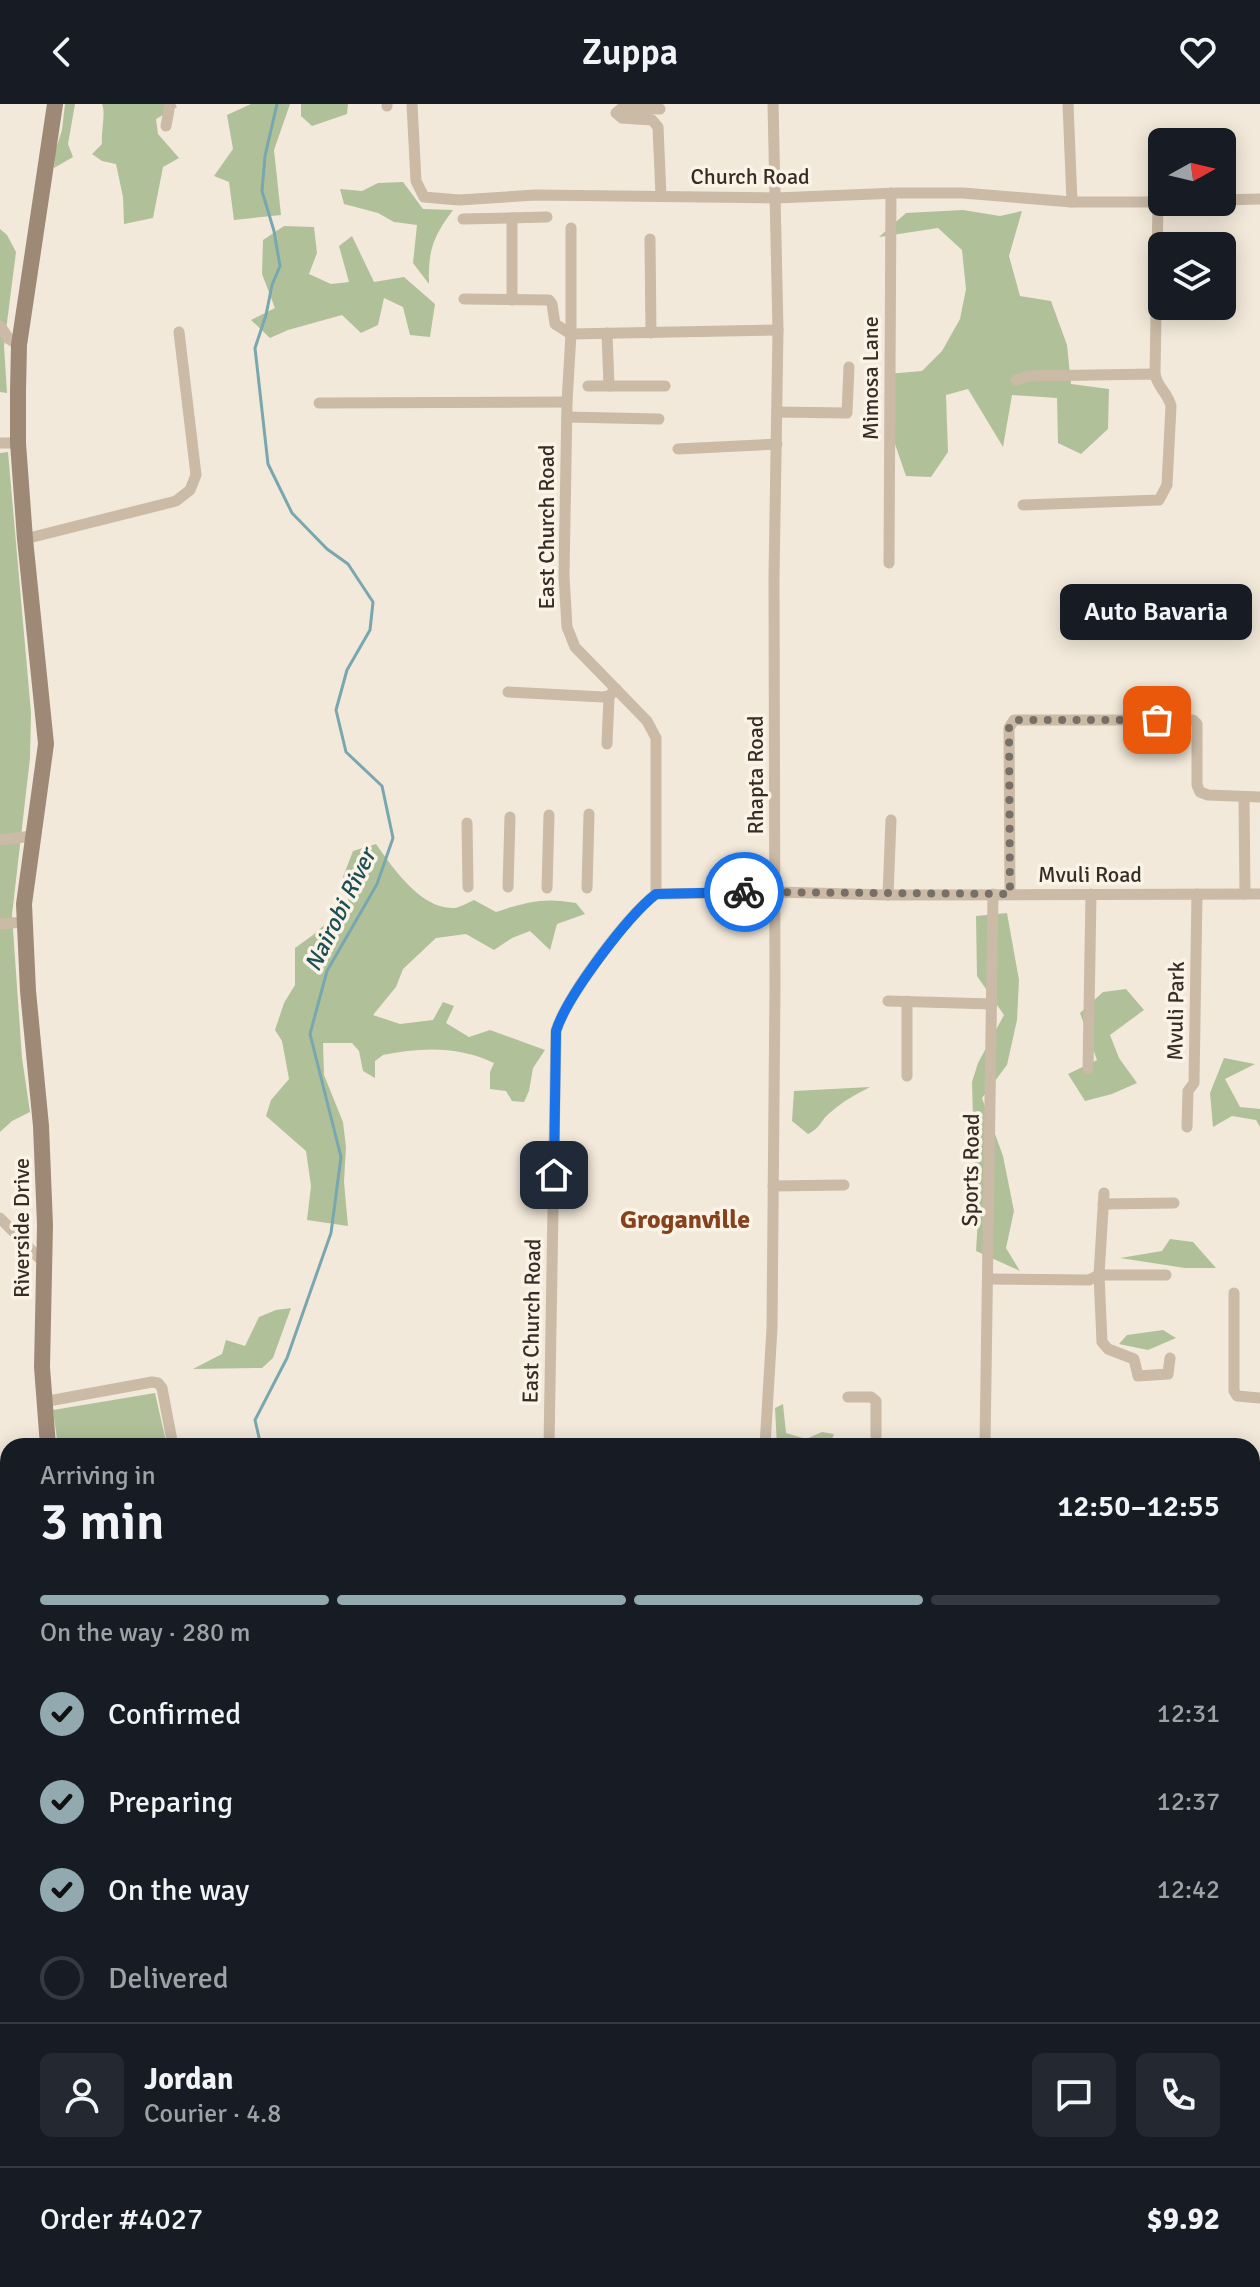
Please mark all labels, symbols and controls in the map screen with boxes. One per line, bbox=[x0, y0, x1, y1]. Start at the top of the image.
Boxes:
icon: back bbox=[40, 30, 84, 74]
text: Zuppa bbox=[582, 30, 678, 75]
icon: heart bbox=[1176, 30, 1220, 74]
north arrow bbox=[1148, 128, 1236, 216]
map controls bbox=[1148, 128, 1236, 320]
street label: Church Road bbox=[690, 163, 810, 190]
button: layers bbox=[1148, 232, 1236, 320]
street label: Mimosa Lane bbox=[857, 316, 884, 440]
street label: East Church Road bbox=[533, 445, 560, 609]
callout: Auto Bavaria bbox=[1061, 584, 1253, 640]
text: Auto Bavaria bbox=[1084, 596, 1228, 628]
pin bbox=[1123, 686, 1191, 754]
icon: bag bbox=[1135, 698, 1179, 742]
street label: Rhapta Road bbox=[742, 716, 769, 834]
water label: Nairobi River bbox=[297, 841, 384, 976]
courier bbox=[704, 852, 784, 932]
street label: Mvuli Road bbox=[1038, 861, 1142, 888]
icon: bike bbox=[722, 870, 766, 914]
street label: Mvuli Park bbox=[1161, 961, 1190, 1061]
street label: Sports Road bbox=[956, 1113, 985, 1227]
pin bbox=[520, 1141, 588, 1209]
icon: home bbox=[532, 1153, 576, 1197]
street label: Riverside Drive bbox=[8, 1158, 35, 1298]
district label: Groganville bbox=[620, 1204, 750, 1236]
street label: East Church Road bbox=[517, 1238, 546, 1404]
text: Arriving in bbox=[40, 1460, 156, 1492]
text: 12:50–12:55 bbox=[1057, 1488, 1220, 1525]
text: 3 min bbox=[40, 1490, 165, 1554]
text: On the way · 280 m bbox=[40, 1617, 250, 1649]
icon: check bbox=[40, 1692, 84, 1736]
text: Confirmed bbox=[108, 1696, 241, 1733]
text: 12:31 bbox=[1157, 1698, 1220, 1730]
icon: check bbox=[40, 1780, 84, 1824]
text: Preparing bbox=[108, 1784, 233, 1821]
text: 12:37 bbox=[1157, 1786, 1220, 1818]
icon: check bbox=[40, 1868, 84, 1912]
text: On the way bbox=[108, 1872, 249, 1909]
text: 12:42 bbox=[1157, 1874, 1220, 1906]
text: Delivered bbox=[108, 1960, 229, 1997]
button: person bbox=[40, 2053, 124, 2137]
button: chat bbox=[1032, 2053, 1116, 2137]
button: phone bbox=[1136, 2053, 1220, 2137]
text: Jordan bbox=[144, 2061, 233, 2098]
text: Courier · 4.8 bbox=[144, 2098, 281, 2130]
text: Order #4027 bbox=[40, 2201, 203, 2238]
text: $9.92 bbox=[1147, 2201, 1220, 2238]

